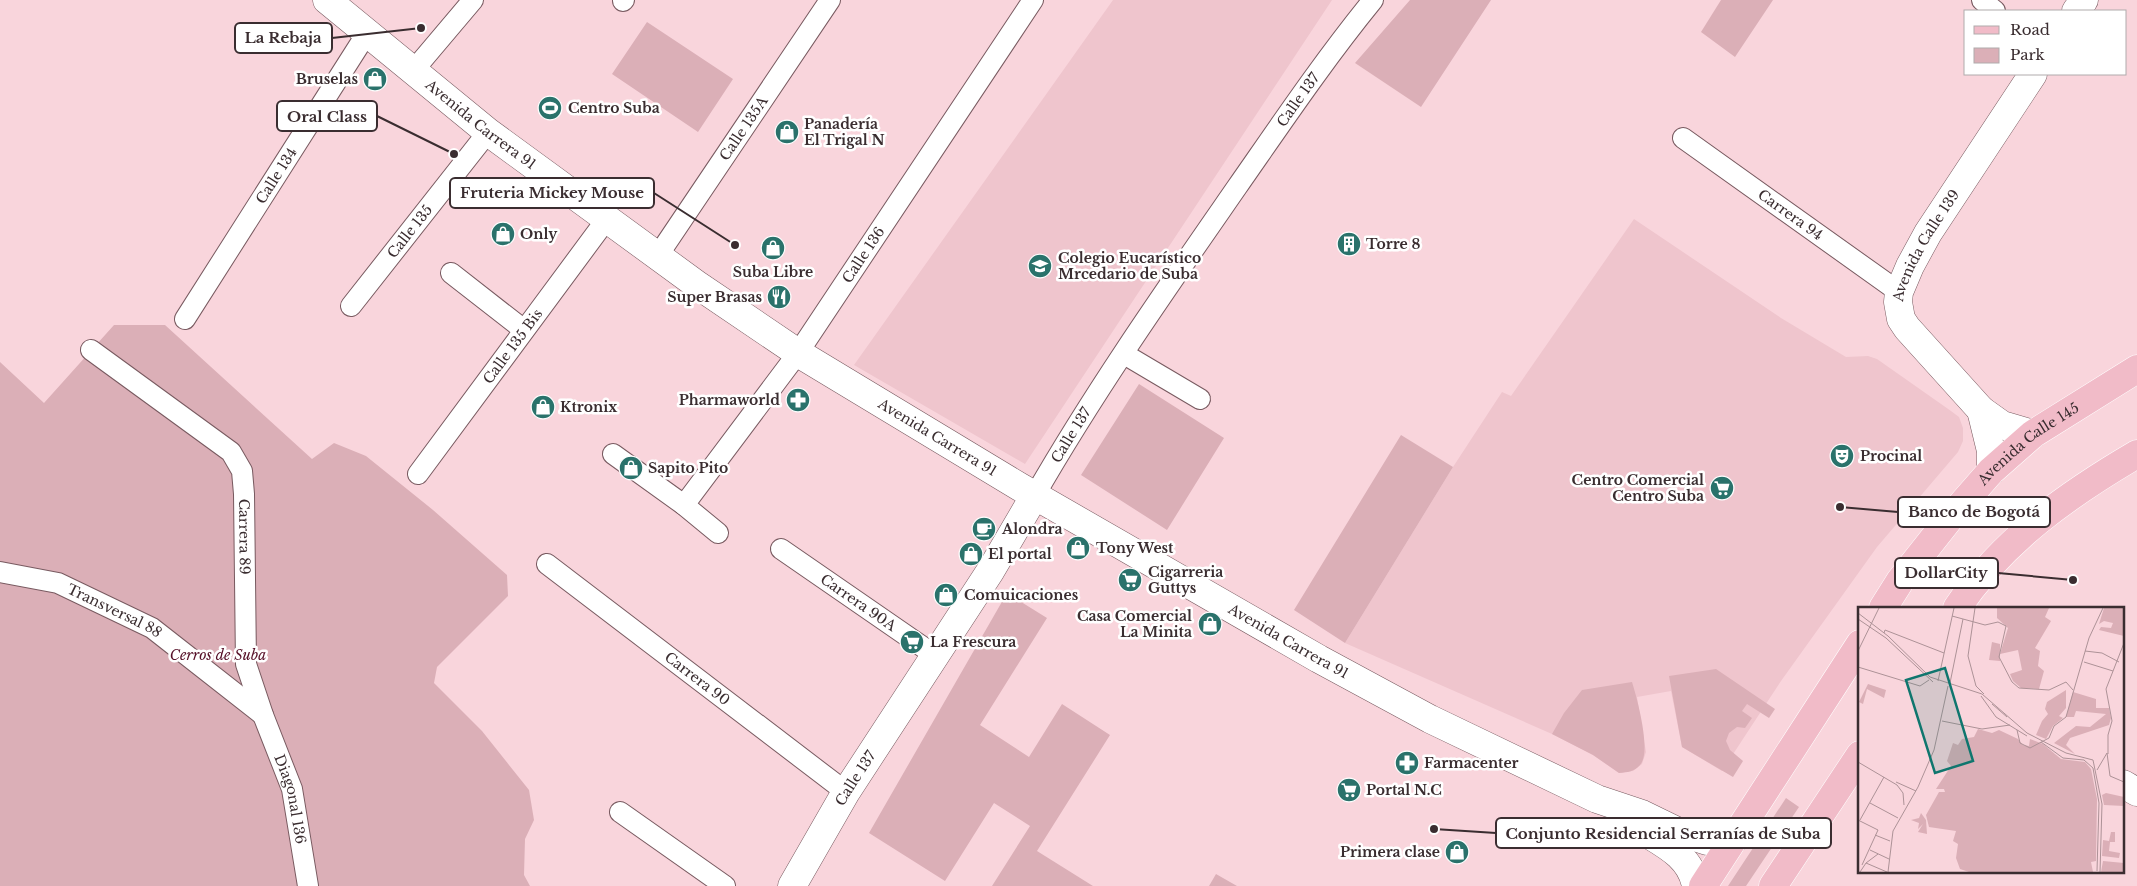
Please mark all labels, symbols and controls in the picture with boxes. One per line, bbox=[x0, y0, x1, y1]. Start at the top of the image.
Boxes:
legend bbox=[1964, 10, 2127, 75]
text: Road bbox=[2010, 20, 2050, 39]
callout: La Rebaja bbox=[235, 23, 332, 53]
text: La Rebaja bbox=[244, 28, 322, 47]
text: Park bbox=[2010, 45, 2046, 64]
shop icon: Bruselas bbox=[362, 66, 388, 92]
street label: Calle 137 bbox=[1273, 68, 1324, 130]
place label: Bruselas bbox=[296, 70, 358, 88]
street label: Avenida Carrera 91 bbox=[421, 75, 540, 173]
street label: Calle 135A bbox=[715, 93, 772, 164]
sports icon: Centro Suba bbox=[537, 95, 563, 121]
place label: Centro Suba bbox=[568, 99, 660, 117]
callout: Oral Class bbox=[277, 101, 377, 131]
text: Oral Class bbox=[287, 107, 367, 126]
place label: Panadería El Trigal N bbox=[804, 115, 885, 149]
shop icon: Panadería El Trigal N bbox=[774, 119, 800, 145]
street label: Calle 134 bbox=[252, 144, 301, 207]
callout: Fruteria Mickey Mouse bbox=[450, 178, 654, 208]
text: Fruteria Mickey Mouse bbox=[460, 183, 644, 202]
street label: Carrera 94 bbox=[1754, 185, 1827, 244]
street label: Avenida Calle 139 bbox=[1889, 186, 1963, 303]
street label: Calle 135 bbox=[383, 201, 436, 262]
shop icon: Only bbox=[490, 221, 516, 247]
street label: Calle 136 bbox=[838, 223, 889, 286]
place label: Only bbox=[520, 225, 558, 243]
building icon: Torre 8 bbox=[1336, 231, 1362, 257]
shop icon: Suba Libre bbox=[760, 235, 786, 261]
place label: Torre 8 bbox=[1366, 235, 1420, 253]
place label: Colegio Eucarístico Mrcedario de Suba bbox=[1058, 249, 1201, 283]
school or university icon: Colegio Eucarístico Mrcedario de Suba bbox=[1027, 253, 1053, 279]
place label: Suba Libre bbox=[733, 263, 813, 281]
restaurant icon: Super Brasas bbox=[766, 284, 792, 310]
place label: Super Brasas bbox=[667, 288, 762, 306]
street label: Calle 135 Bis bbox=[479, 305, 546, 387]
pharmacy icon: Pharmaworld bbox=[785, 387, 811, 413]
place label: Pharmaworld bbox=[679, 391, 780, 409]
shop icon: Ktronix bbox=[530, 394, 556, 420]
street label: Avenida Carrera 91 bbox=[874, 394, 1000, 480]
place label: Ktronix bbox=[560, 398, 618, 416]
street label: Avenida Calle 145 bbox=[1973, 399, 2082, 490]
street label: Calle 137 bbox=[1047, 403, 1095, 466]
theatre icon: Procinal bbox=[1829, 443, 1855, 469]
place label: Procinal bbox=[1860, 447, 1922, 465]
shop icon: Sapito Pito bbox=[618, 455, 644, 481]
place label: Sapito Pito bbox=[648, 459, 728, 477]
place label: Centro Comercial Centro Suba bbox=[1572, 471, 1704, 505]
supermarket icon: Centro Comercial Centro Suba bbox=[1709, 475, 1735, 501]
callout: Banco de Bogotá bbox=[1898, 497, 2050, 527]
street label: Carrera 89 bbox=[235, 499, 254, 575]
text: Banco de Bogotá bbox=[1908, 502, 2040, 521]
cafe icon: Alondra bbox=[971, 516, 997, 542]
place label: Alondra bbox=[1001, 520, 1062, 538]
shop icon: Tony West bbox=[1065, 535, 1091, 561]
place label: Tony West bbox=[1096, 539, 1174, 557]
shop icon: El portal bbox=[958, 541, 984, 567]
place label: El portal bbox=[988, 545, 1052, 563]
callout: DollarCity bbox=[1895, 558, 1998, 588]
place label: Cigarreria Guttys bbox=[1148, 563, 1223, 597]
text: DollarCity bbox=[1904, 563, 1988, 582]
supermarket icon: Cigarreria Guttys bbox=[1117, 567, 1143, 593]
street label: Carrera 90A bbox=[817, 570, 900, 635]
street label: Transversal 88 bbox=[64, 580, 166, 641]
shop icon: Comuicaciones bbox=[933, 582, 959, 608]
place label: Comuicaciones bbox=[964, 586, 1079, 604]
street label: Avenida Carrera 91 bbox=[1224, 599, 1352, 682]
place label: Casa Comercial La Minita bbox=[1077, 607, 1192, 641]
inset map bbox=[1858, 607, 2124, 874]
shop icon: Casa Comercial La Minita bbox=[1197, 611, 1223, 637]
supermarket icon: La Frescura bbox=[899, 629, 925, 655]
place label: La Frescura bbox=[930, 633, 1016, 651]
park label: Cerros de Suba bbox=[170, 646, 266, 664]
street label: Carrera 90 bbox=[661, 648, 734, 709]
street label: Calle 137 bbox=[831, 746, 880, 809]
pharmacy icon: Farmacenter bbox=[1394, 750, 1420, 776]
street label: Diagonal 136 bbox=[270, 752, 310, 845]
place label: Farmacenter bbox=[1424, 754, 1519, 772]
supermarket icon: Portal N.C bbox=[1336, 777, 1362, 803]
place label: Portal N.C bbox=[1366, 781, 1442, 799]
callout: Conjunto Residencial Serranías de Suba bbox=[1496, 818, 1831, 848]
text: Conjunto Residencial Serranías de Suba bbox=[1505, 824, 1821, 843]
shop icon: Primera clase bbox=[1444, 839, 1470, 865]
place label: Primera clase bbox=[1340, 843, 1440, 861]

